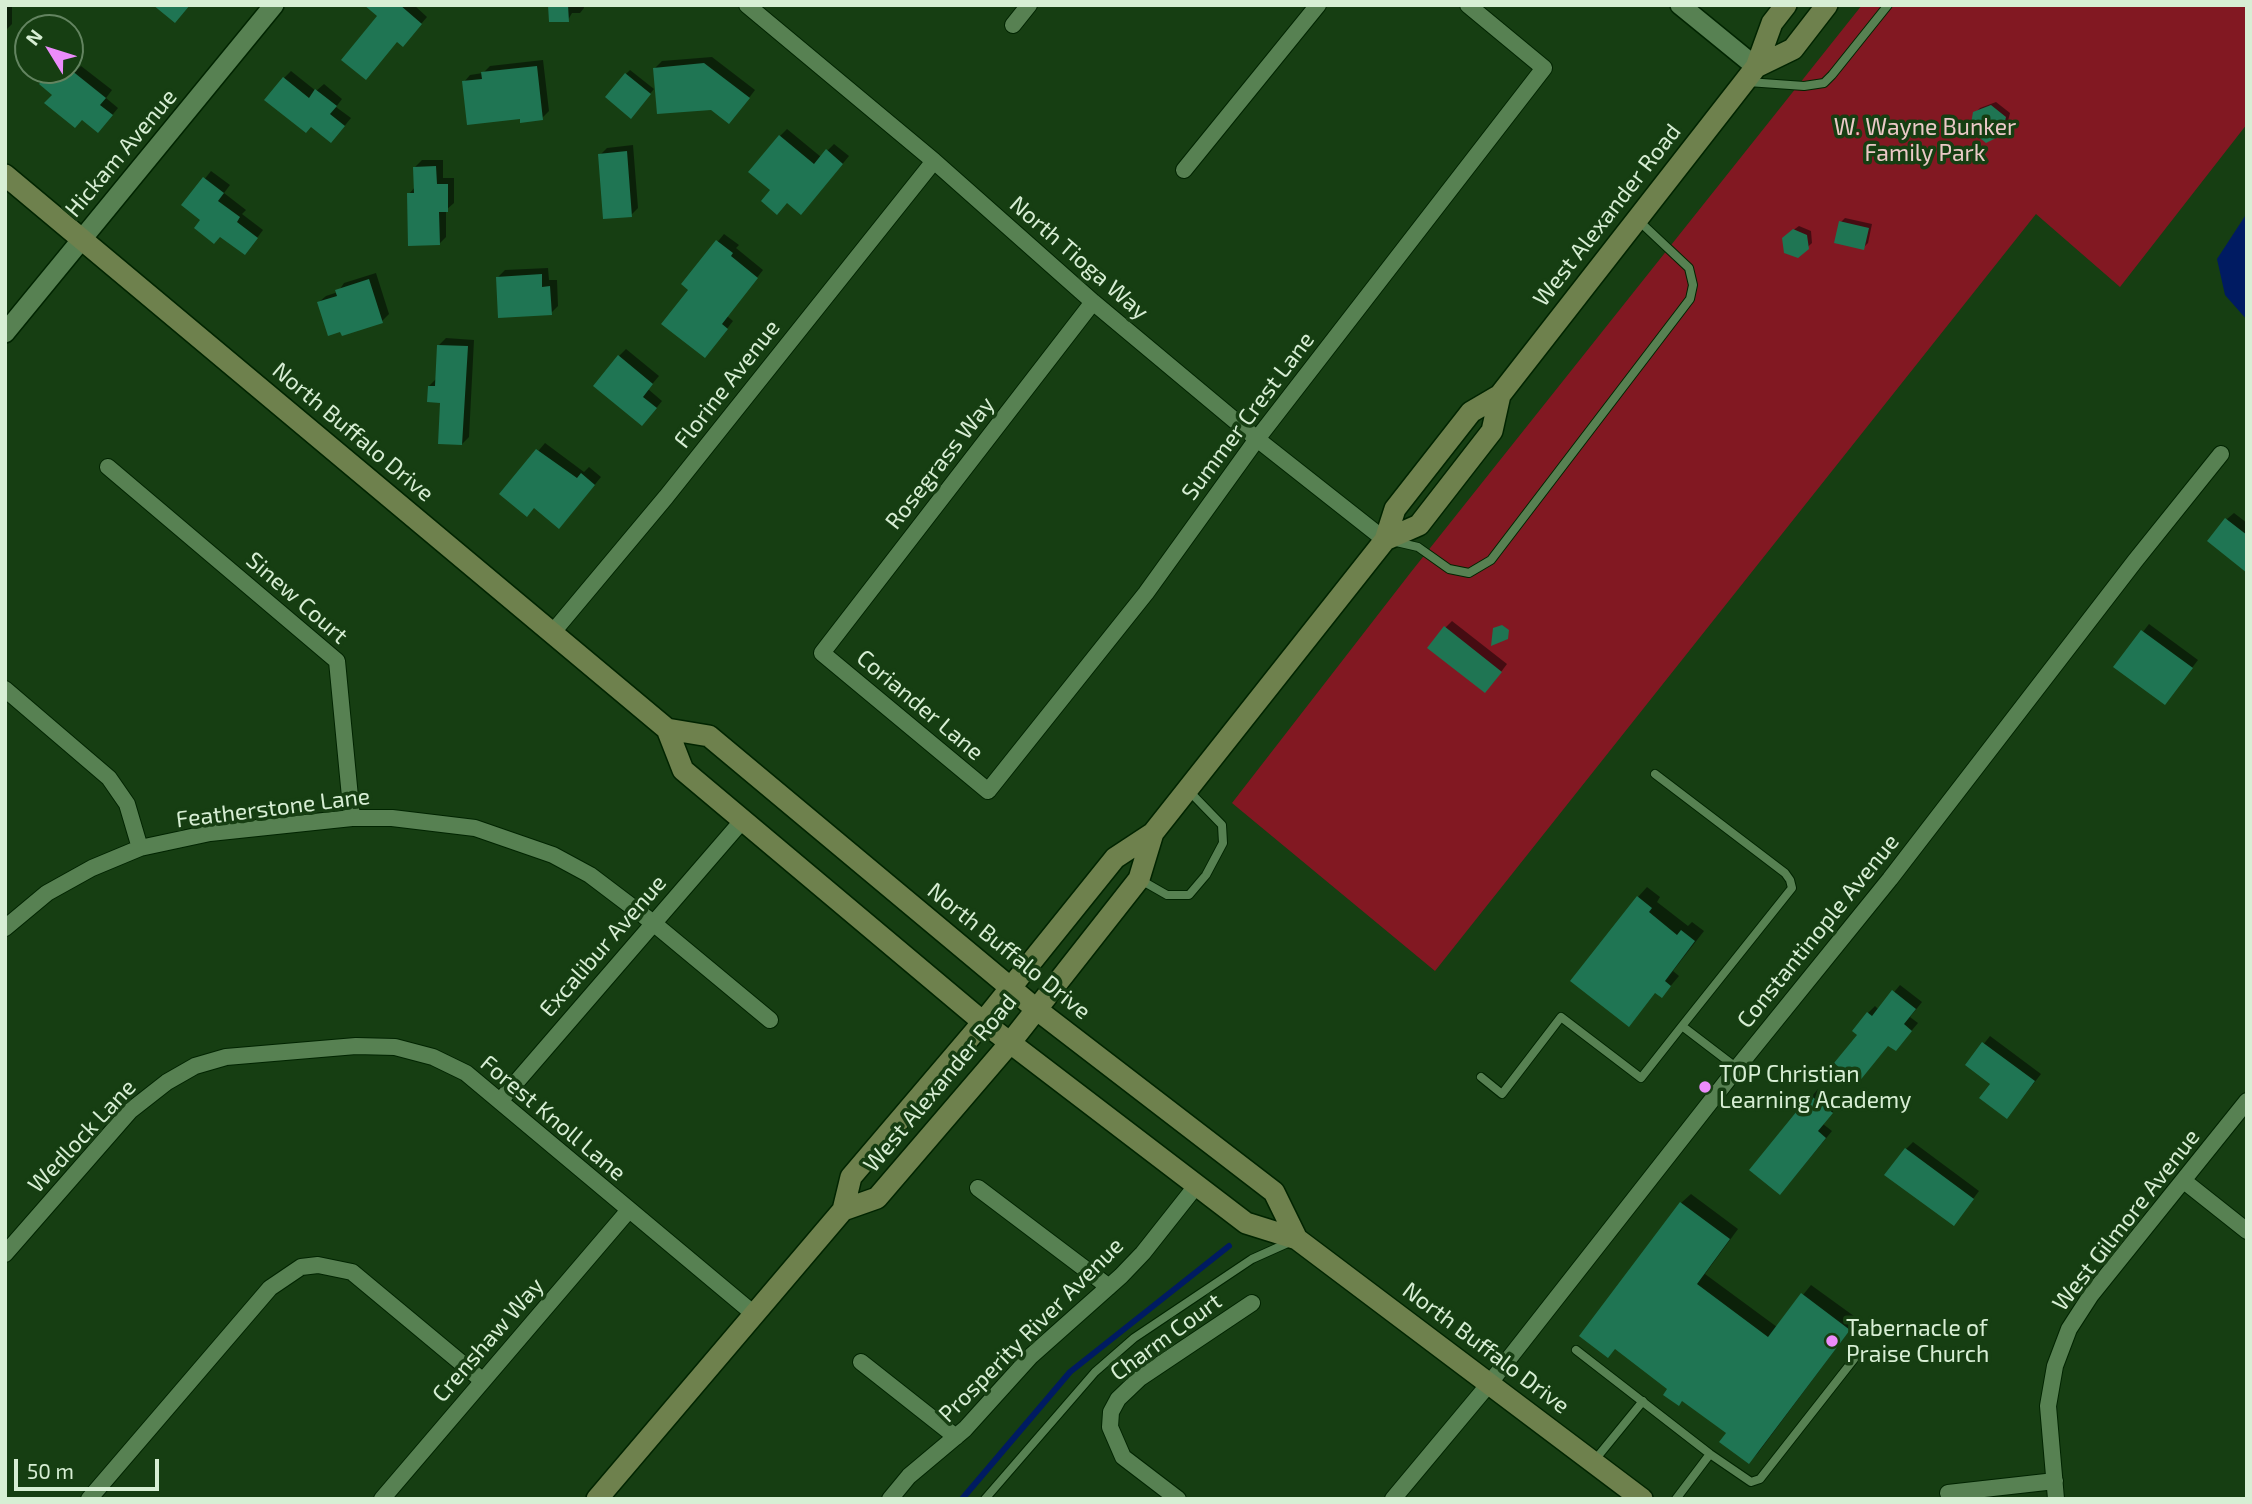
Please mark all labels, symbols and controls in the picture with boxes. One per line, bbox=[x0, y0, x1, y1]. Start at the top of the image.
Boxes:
north arrow bbox=[14, 14, 84, 84]
text: N bbox=[20, 25, 47, 49]
street label: Hickam Avenue bbox=[59, 83, 183, 223]
park label: W. Wayne Bunker Family Park bbox=[1834, 113, 2016, 167]
street label: West Alexander Road bbox=[1527, 118, 1687, 312]
street label: North Tioga Way bbox=[1004, 190, 1154, 326]
street label: Florine Avenue bbox=[668, 314, 786, 454]
street label: Summer Crest Lane bbox=[1176, 327, 1320, 505]
street label: North Buffalo Drive bbox=[267, 357, 439, 507]
street label: Rosegrass Way bbox=[880, 391, 1000, 535]
street label: Sinew Court bbox=[241, 546, 353, 650]
street label: Coriander Lane bbox=[851, 644, 989, 766]
street label: Featherstone Lane bbox=[174, 782, 372, 834]
street label: Constantinople Avenue bbox=[1731, 828, 1905, 1034]
street label: Excalibur Avenue bbox=[534, 869, 672, 1023]
street label: North Buffalo Drive bbox=[922, 877, 1096, 1025]
street label: West Alexander Road bbox=[858, 988, 1022, 1178]
street label: Forest Knoll Lane bbox=[475, 1049, 631, 1187]
place label: TOP Christian Learning Academy bbox=[1719, 1060, 1911, 1114]
street label: Wedlock Lane bbox=[22, 1074, 142, 1198]
marker: TOP Christian Learning Academy bbox=[1697, 1079, 1713, 1095]
street label: West Gilmore Avenue bbox=[2046, 1124, 2206, 1316]
street label: Prosperity River Avenue bbox=[933, 1232, 1129, 1428]
street label: Crenshaw Way bbox=[426, 1272, 550, 1408]
street label: North Buffalo Drive bbox=[1397, 1276, 1575, 1420]
street label: Charm Court bbox=[1105, 1287, 1227, 1387]
place label: Tabernacle of Praise Church bbox=[1846, 1314, 1989, 1368]
marker: Tabernacle of Praise Church bbox=[1824, 1333, 1840, 1349]
scale bar bbox=[18, 1444, 163, 1488]
text: 50 m bbox=[27, 1458, 74, 1483]

